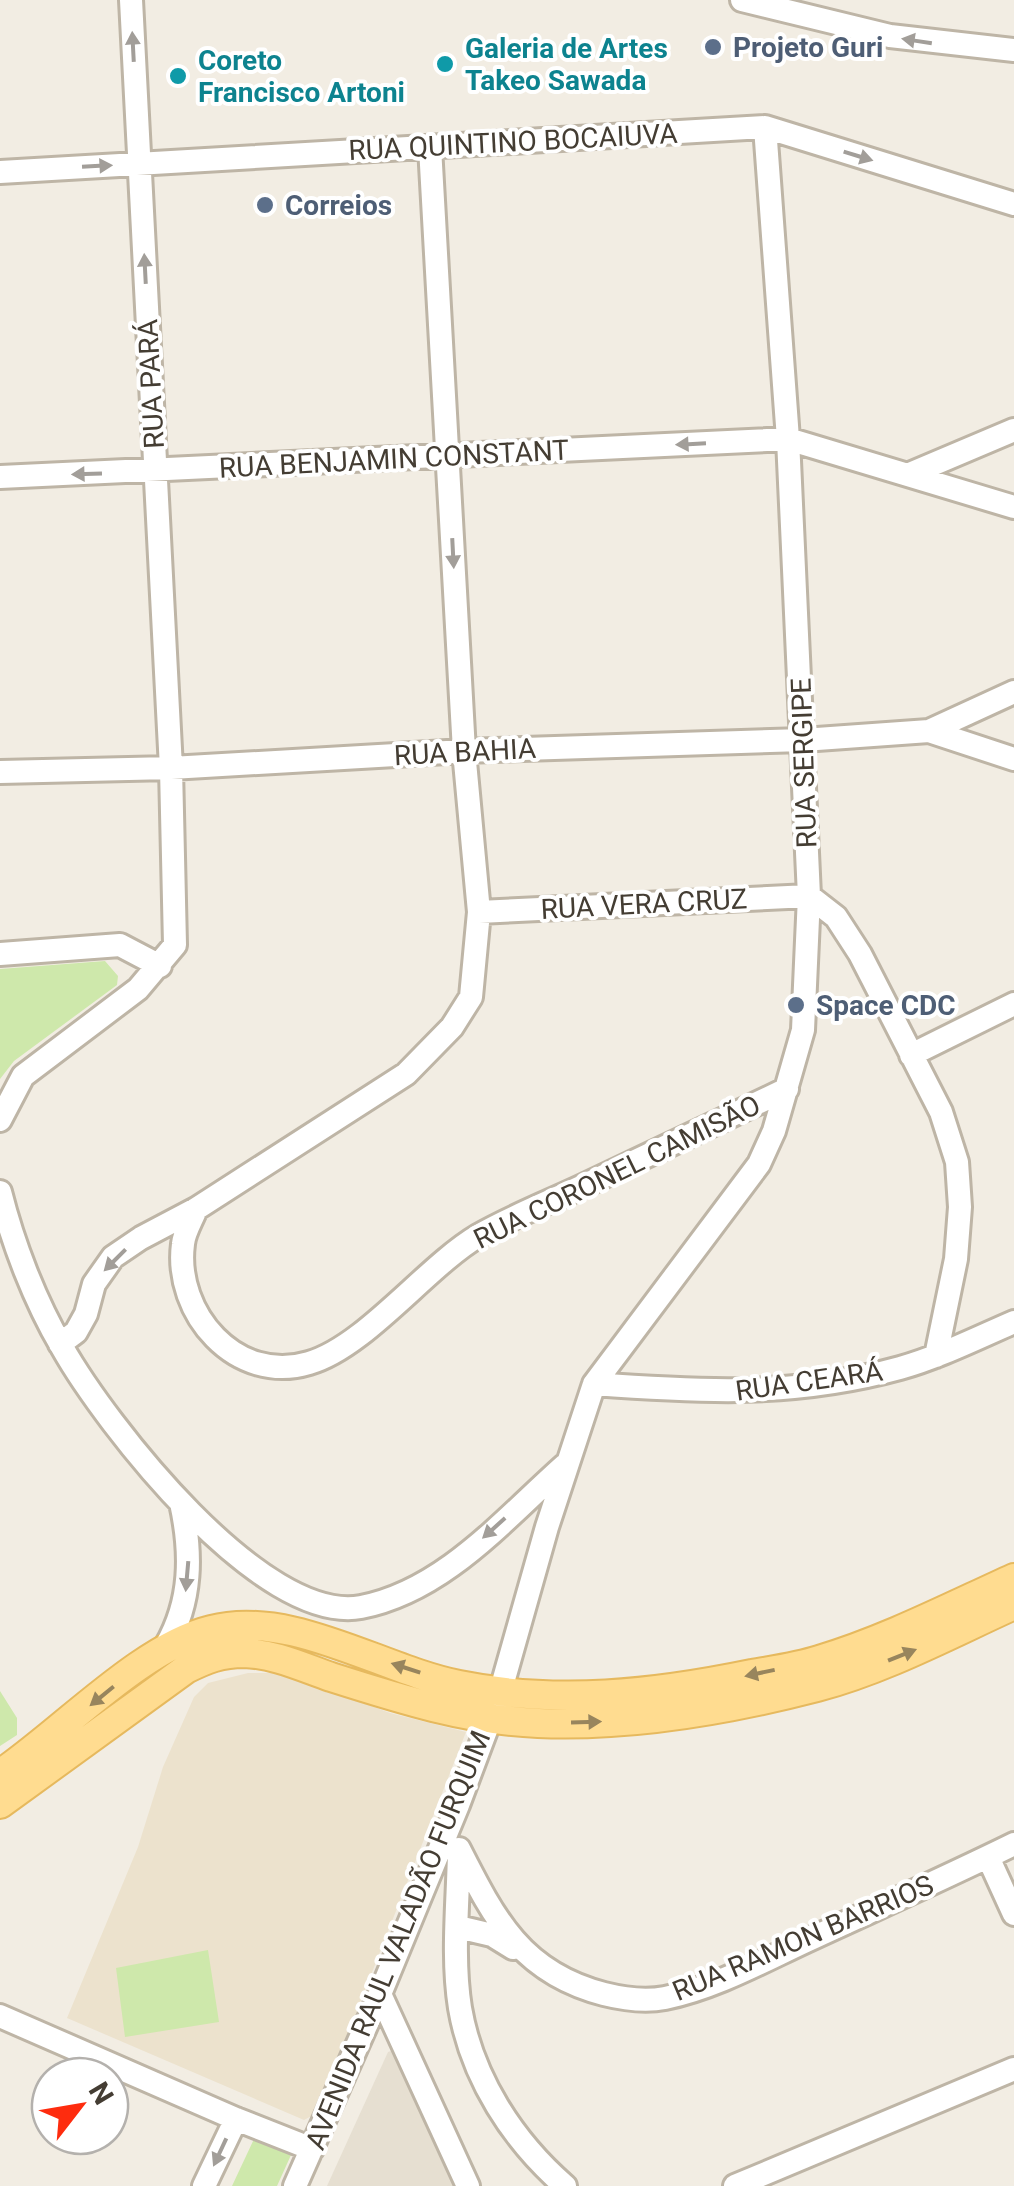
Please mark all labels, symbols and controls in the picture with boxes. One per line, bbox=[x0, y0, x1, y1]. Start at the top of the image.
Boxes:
one-way arrow bbox=[125, 31, 141, 63]
place label: Projeto Guri bbox=[733, 31, 883, 64]
place label: Galeria de Artes Takeo Sawada bbox=[465, 32, 668, 97]
one-way arrow bbox=[901, 32, 932, 48]
marker: Projeto Guri bbox=[702, 36, 724, 58]
place label: Coreto Francisco Artoni bbox=[198, 44, 405, 109]
marker: Galeria de Artes Takeo Sawada bbox=[434, 53, 456, 75]
marker: Coreto Francisco Artoni bbox=[167, 65, 189, 87]
street label: RUA QUINTINO BOCAIUVA bbox=[348, 117, 678, 167]
one-way arrow bbox=[844, 149, 874, 164]
one-way arrow bbox=[82, 158, 114, 174]
place label: Correios bbox=[285, 189, 392, 222]
marker: Correios bbox=[254, 194, 276, 216]
one-way arrow bbox=[137, 252, 153, 284]
street label: RUA PARÁ bbox=[131, 318, 171, 450]
street label: RUA BENJAMIN CONSTANT bbox=[218, 433, 570, 485]
one-way arrow bbox=[674, 436, 706, 452]
one-way arrow bbox=[70, 466, 102, 482]
one-way arrow bbox=[445, 537, 461, 569]
street label: RUA SERGIPE bbox=[785, 677, 823, 849]
street label: RUA BAHIA bbox=[393, 732, 537, 772]
street label: RUA VERA CRUZ bbox=[540, 882, 748, 926]
place label: Space CDC bbox=[816, 989, 955, 1022]
marker: Space CDC bbox=[785, 994, 807, 1016]
street label: RUA CORONEL CAMISÃO bbox=[468, 1088, 766, 1256]
one-way arrow bbox=[103, 1248, 127, 1271]
street label: RUA CEARÁ bbox=[733, 1354, 885, 1408]
one-way arrow bbox=[482, 1516, 507, 1538]
one-way arrow bbox=[179, 1561, 195, 1593]
one-way arrow bbox=[887, 1647, 917, 1663]
one-way arrow bbox=[390, 1660, 420, 1675]
one-way arrow bbox=[744, 1665, 775, 1681]
one-way arrow bbox=[89, 1685, 115, 1706]
one-way arrow bbox=[570, 1714, 602, 1730]
street label: AVENIDA RAUL VALADÃO FURQUIM bbox=[299, 1726, 497, 2154]
street label: RUA RAMON BARRIOS bbox=[668, 1868, 938, 2008]
north arrow bbox=[30, 2056, 130, 2156]
text: N bbox=[82, 2076, 120, 2110]
one-way arrow bbox=[211, 2138, 228, 2167]

